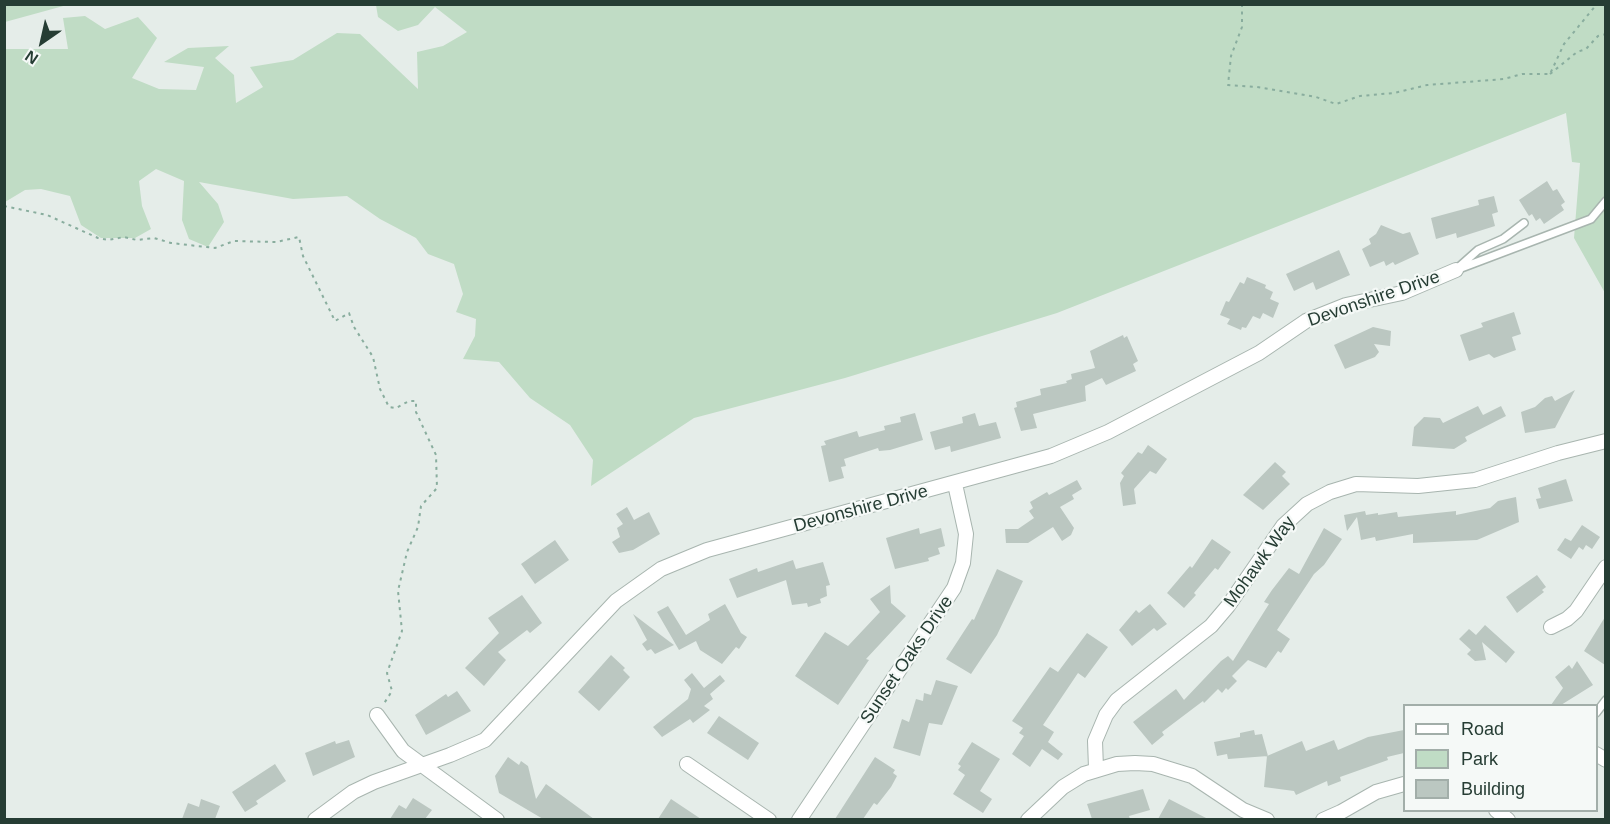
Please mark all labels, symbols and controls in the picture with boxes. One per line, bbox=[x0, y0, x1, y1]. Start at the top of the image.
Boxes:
north arrow bbox=[12, 12, 72, 72]
text: N bbox=[22, 47, 41, 68]
street label: Devonshire Drive bbox=[1305, 266, 1443, 332]
street label: Devonshire Drive bbox=[792, 481, 930, 537]
street label: Mohawk Way bbox=[1220, 512, 1300, 612]
street label: Sunset Oaks Drive bbox=[856, 592, 958, 728]
legend bbox=[1403, 704, 1598, 812]
text: Road bbox=[1461, 719, 1504, 739]
text: Park bbox=[1461, 749, 1498, 769]
text: Building bbox=[1461, 779, 1525, 799]

